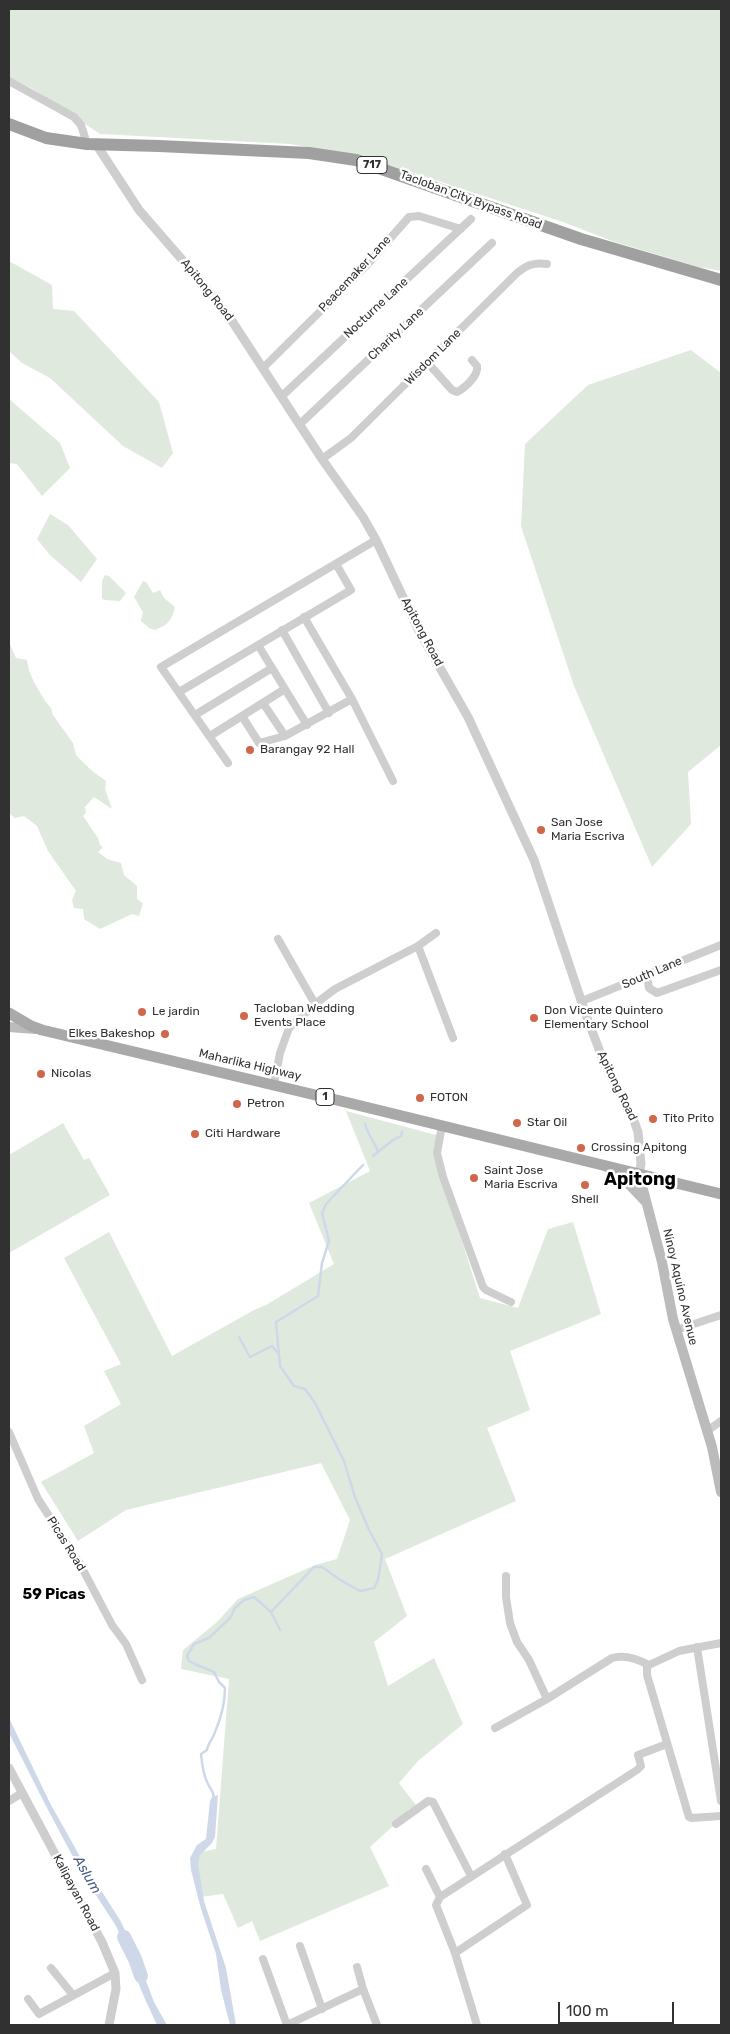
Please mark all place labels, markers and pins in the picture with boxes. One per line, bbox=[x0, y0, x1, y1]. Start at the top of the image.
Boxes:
place label: Barangay 92 Hall bbox=[260, 743, 354, 757]
marker: Barangay 92 Hall bbox=[244, 744, 256, 756]
place label: San Jose Maria Escriva bbox=[551, 816, 625, 844]
marker: San Jose Maria Escriva bbox=[535, 824, 547, 836]
place label: Tacloban Wedding Events Place bbox=[254, 1002, 355, 1030]
place label: Don Vicente Quintero Elementary School bbox=[544, 1004, 663, 1032]
place label: Le jardin bbox=[152, 1005, 200, 1019]
marker: Le jardin bbox=[136, 1006, 148, 1018]
marker: Tacloban Wedding Events Place bbox=[238, 1010, 250, 1022]
marker: Don Vicente Quintero Elementary School bbox=[528, 1012, 540, 1024]
place label: Elkes Bakeshop bbox=[68, 1027, 155, 1041]
marker: Elkes Bakeshop bbox=[159, 1028, 171, 1040]
place label: Nicolas bbox=[51, 1067, 91, 1081]
marker: Nicolas bbox=[35, 1068, 47, 1080]
place label: FOTON bbox=[430, 1091, 468, 1105]
marker: FOTON bbox=[414, 1092, 426, 1104]
place label: Petron bbox=[247, 1097, 285, 1111]
marker: Petron bbox=[231, 1098, 243, 1110]
place label: Tito Prito bbox=[663, 1112, 714, 1126]
marker: Tito Prito bbox=[647, 1113, 659, 1125]
place label: Star Oil bbox=[527, 1116, 567, 1130]
marker: Star Oil bbox=[511, 1117, 523, 1129]
place label: Citi Hardware bbox=[205, 1127, 280, 1141]
marker: Citi Hardware bbox=[189, 1128, 201, 1140]
place label: Crossing Apitong bbox=[591, 1141, 687, 1155]
marker: Crossing Apitong bbox=[575, 1142, 587, 1154]
place label: Saint Jose Maria Escriva bbox=[484, 1164, 558, 1192]
marker: Saint Jose Maria Escriva bbox=[468, 1172, 480, 1184]
marker: Shell bbox=[579, 1179, 591, 1191]
place label: Shell bbox=[571, 1193, 599, 1207]

